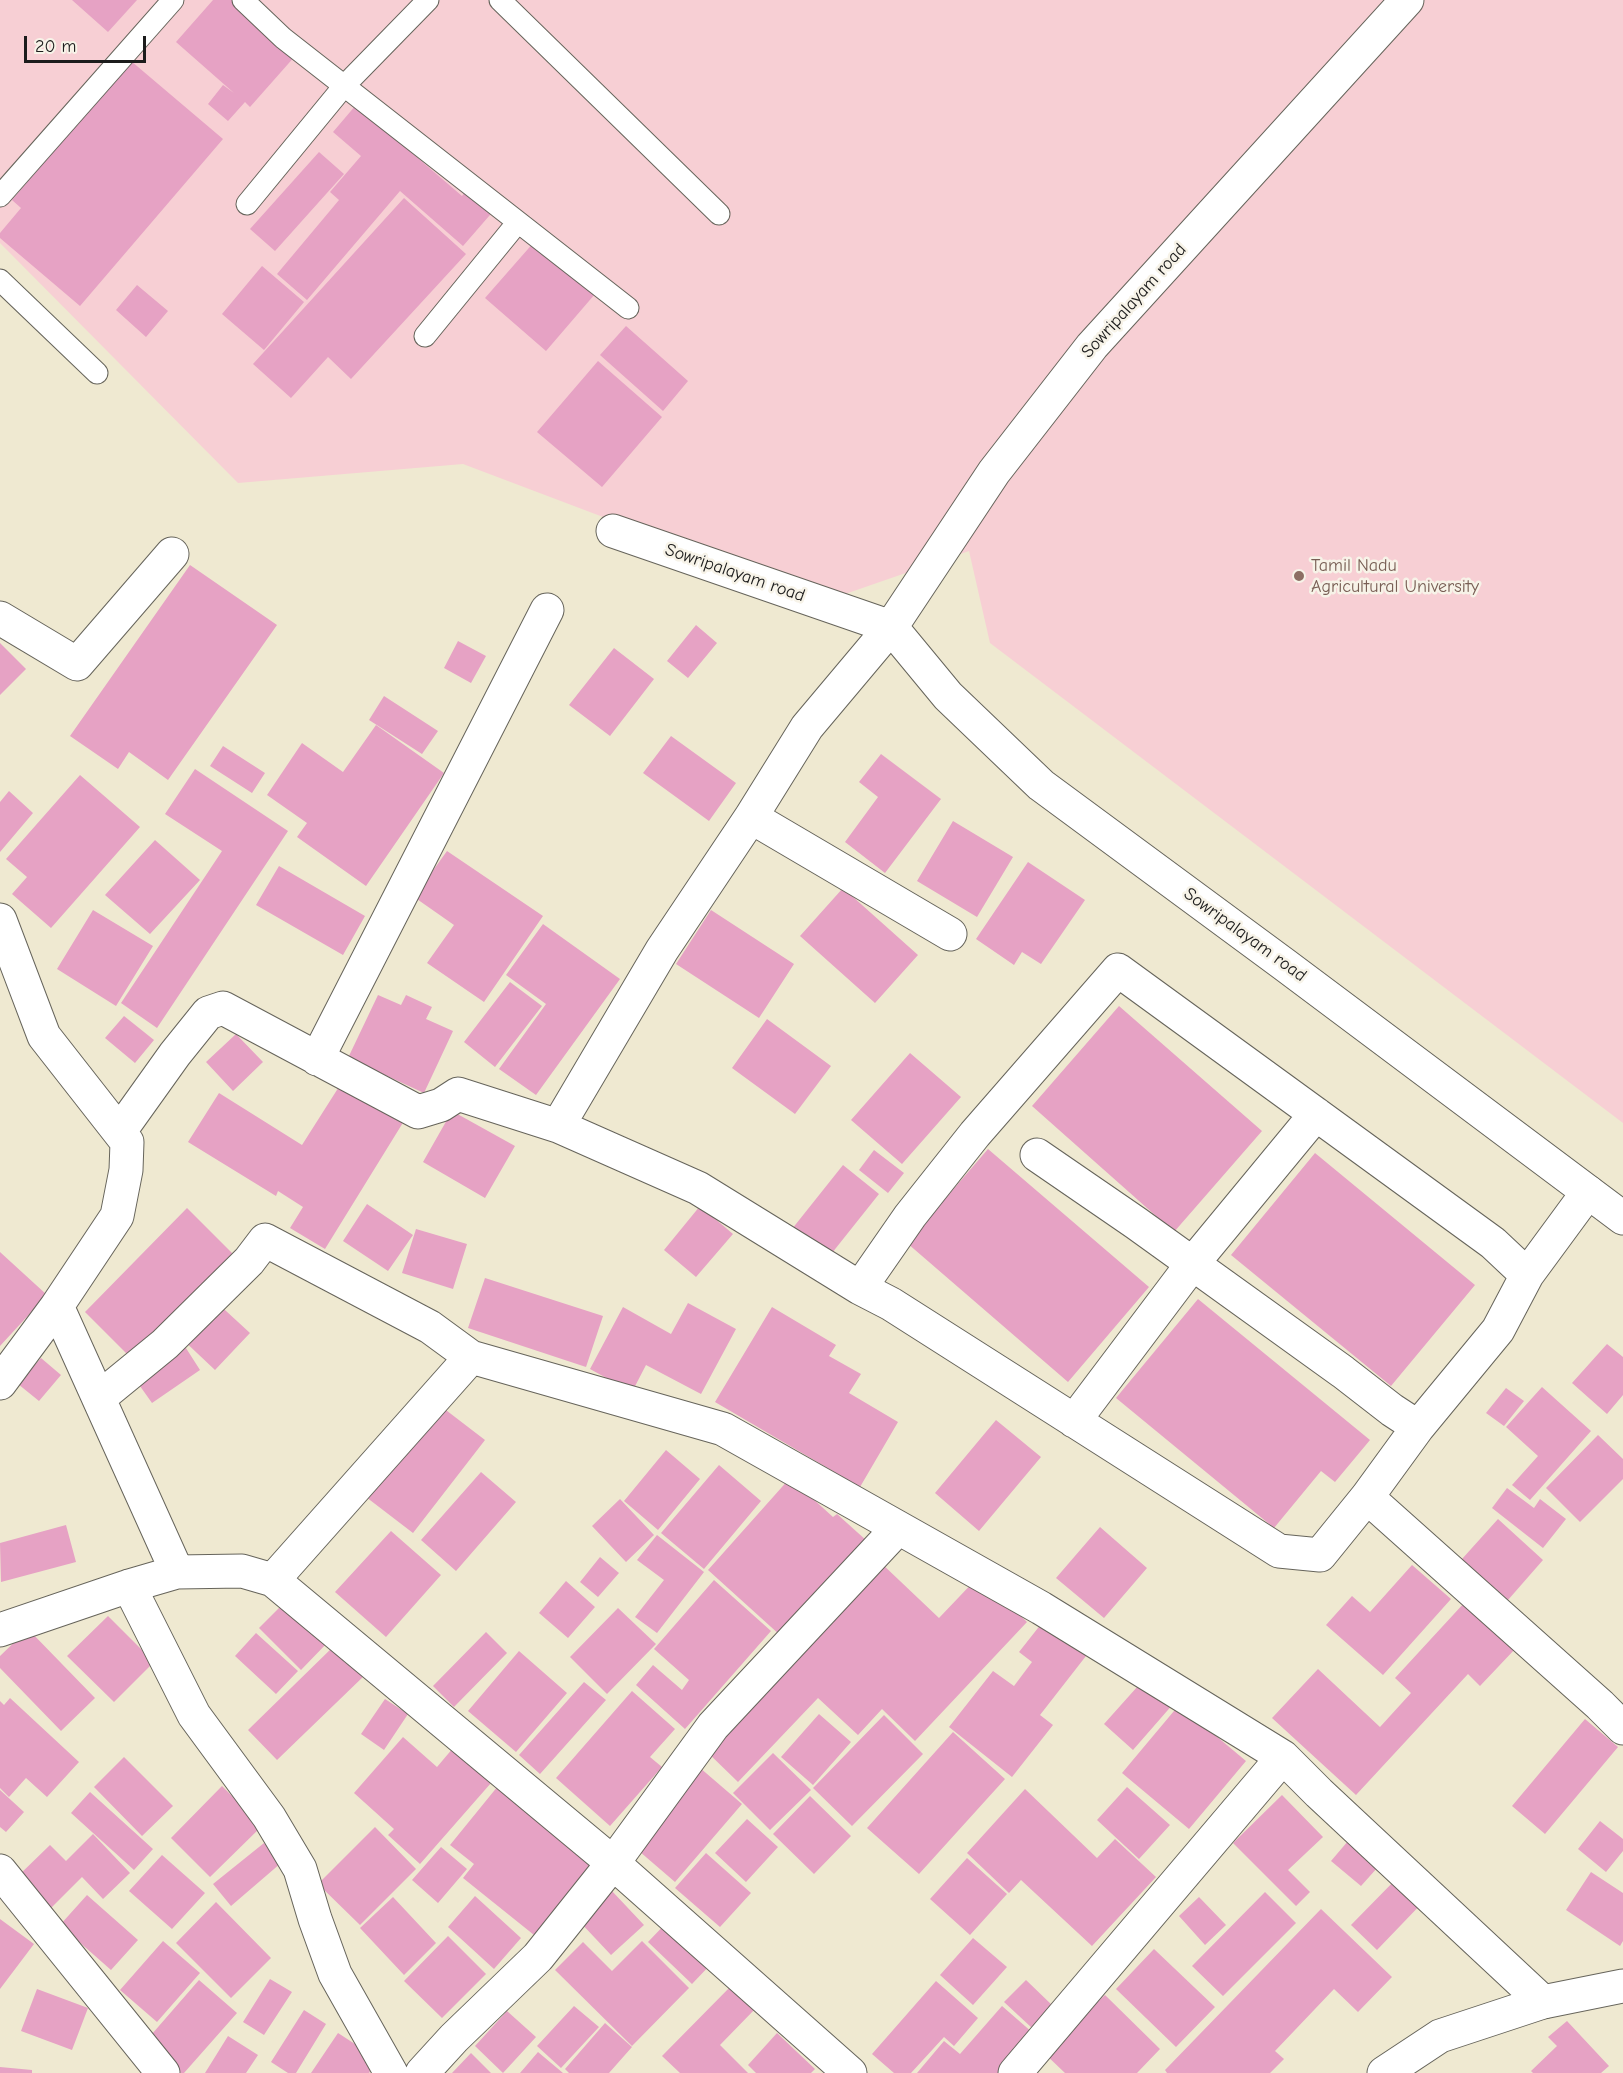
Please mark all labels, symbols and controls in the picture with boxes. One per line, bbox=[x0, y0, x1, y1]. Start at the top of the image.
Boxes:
scale bar bbox=[27, 24, 148, 62]
text: 20 m bbox=[35, 36, 76, 57]
street label: Sowripalayam road bbox=[1077, 239, 1191, 363]
street label: Sowripalayam road bbox=[662, 539, 808, 607]
place label: Tamil Nadu Agricultural University bbox=[1311, 555, 1479, 598]
marker: Tamil Nadu Agricultural University bbox=[1292, 569, 1306, 583]
street label: Sowripalayam road bbox=[1179, 883, 1311, 987]

